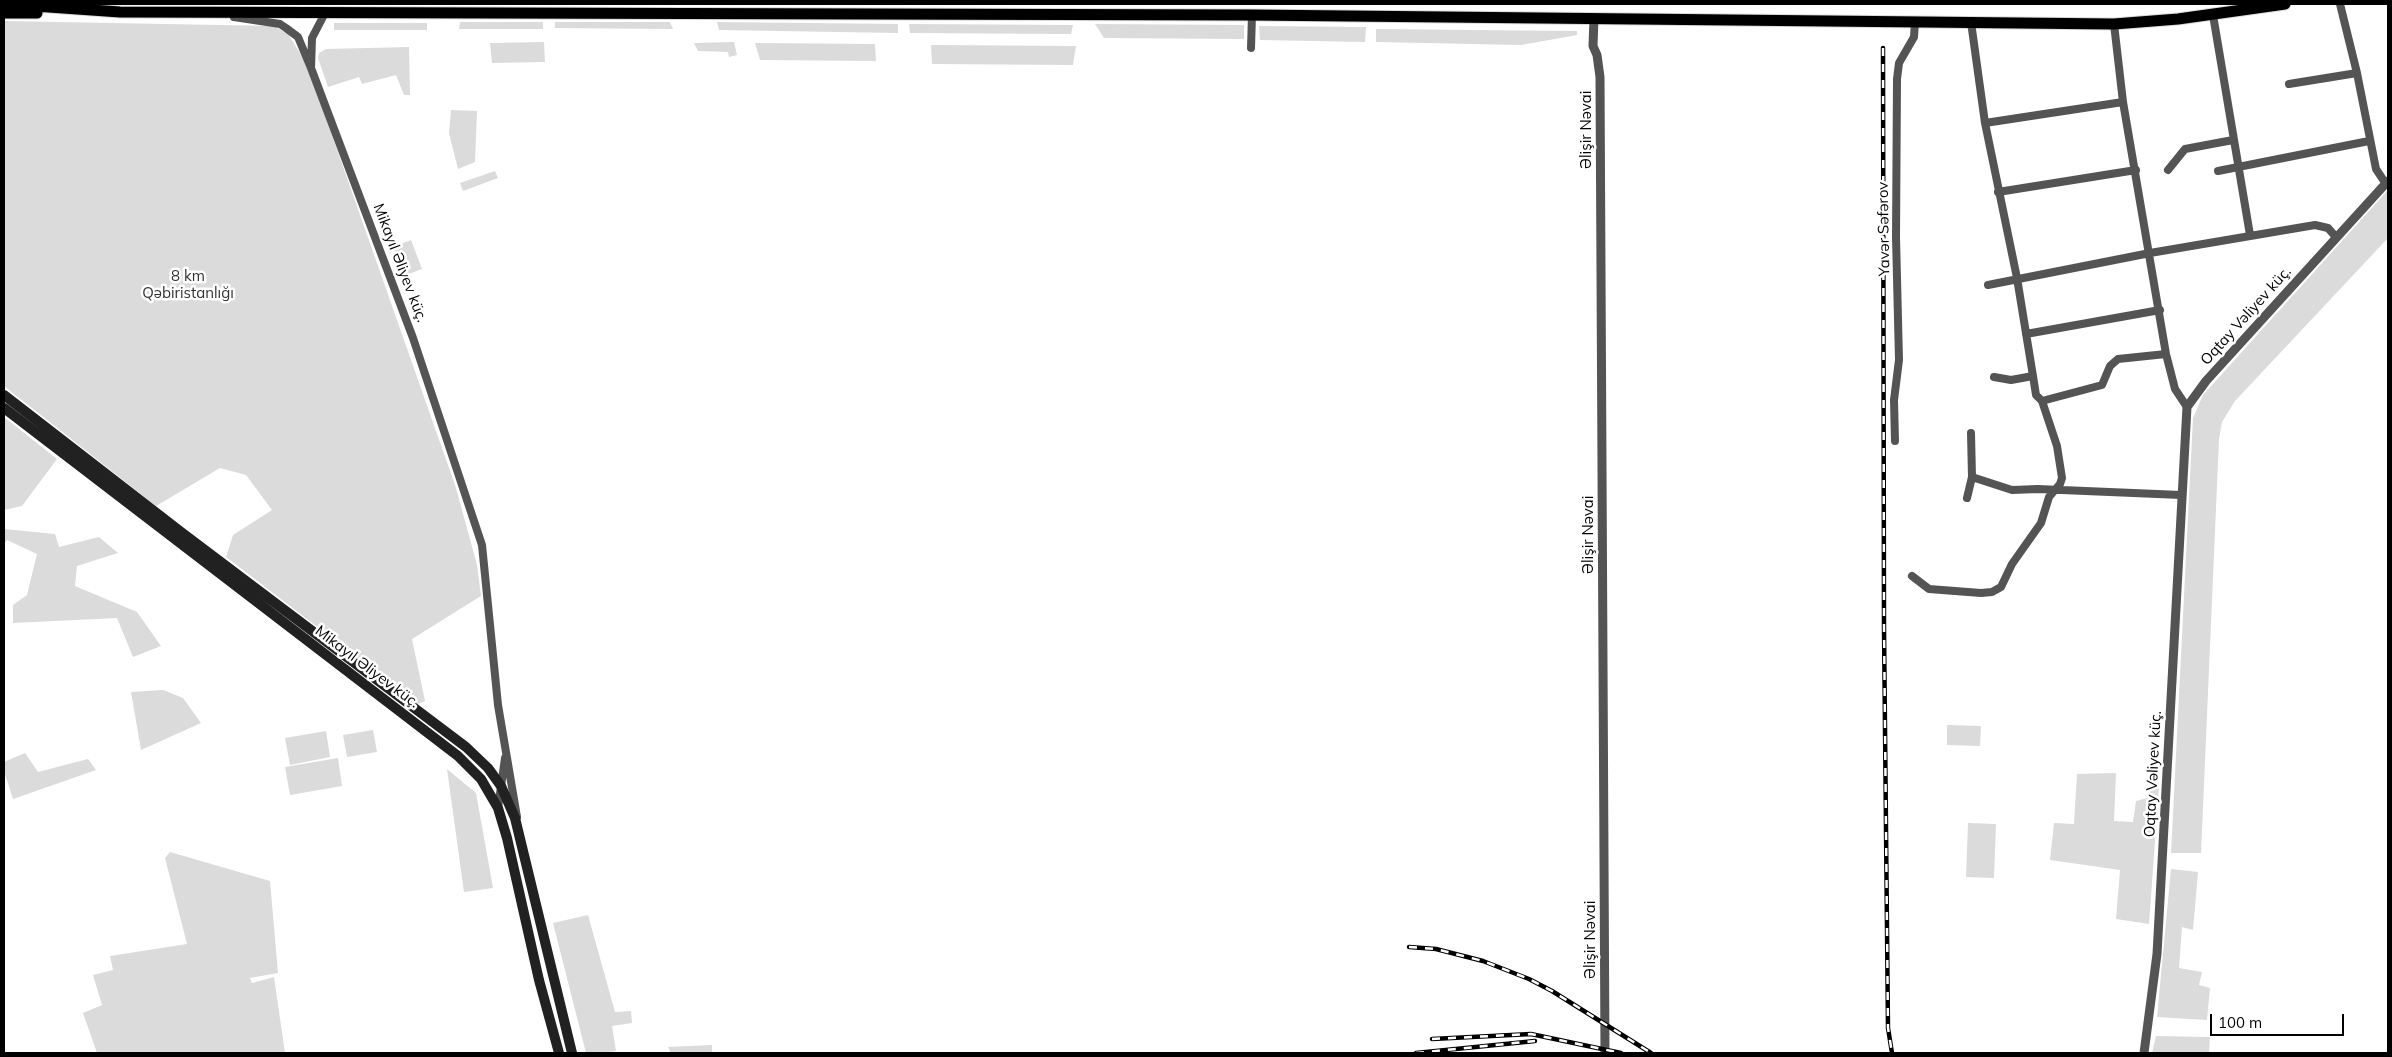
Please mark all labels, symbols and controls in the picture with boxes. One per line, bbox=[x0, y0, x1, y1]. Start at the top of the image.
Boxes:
street label: Əlişir Nəvai bbox=[1577, 91, 1595, 169]
street label: Yavər Səfərov bbox=[1874, 182, 1894, 276]
street label: Mikayıl Əliyev küç. bbox=[369, 201, 431, 325]
street label: Oqtay Vəliyev küç. bbox=[2197, 263, 2295, 369]
park label: 8 km Qəbiristanlığı bbox=[142, 267, 234, 302]
street label: Əlişir Nəvai bbox=[1579, 496, 1597, 574]
street label: Mikayıl Əliyev küç. bbox=[311, 622, 423, 712]
street label: Oqtay Vəliyev küç. bbox=[2141, 710, 2165, 838]
street label: Əlişir Nəvai bbox=[1581, 901, 1599, 979]
scale bar bbox=[2212, 1004, 2346, 1036]
text: 100 m bbox=[2218, 1013, 2262, 1032]

